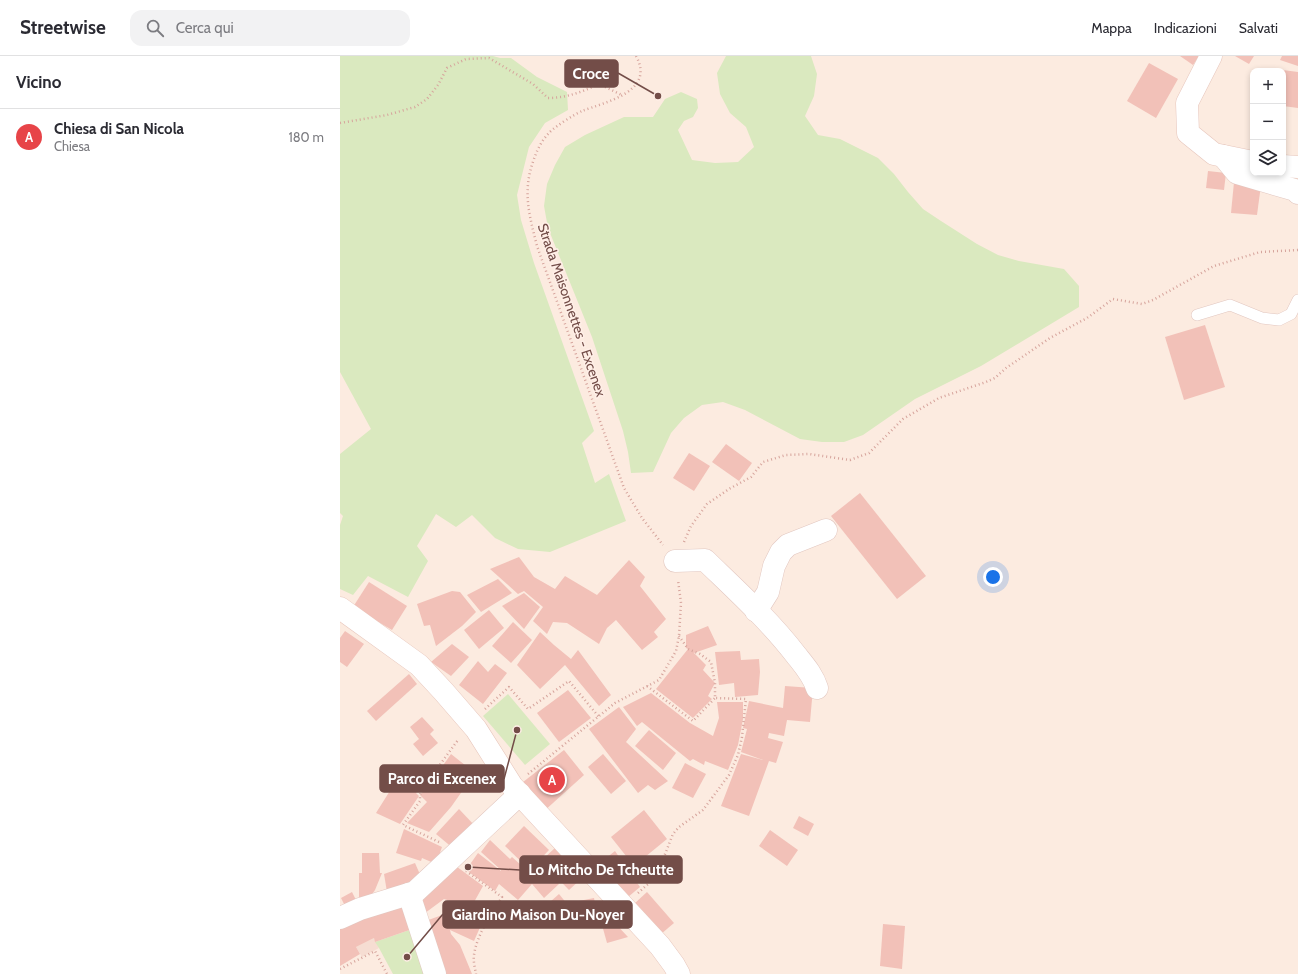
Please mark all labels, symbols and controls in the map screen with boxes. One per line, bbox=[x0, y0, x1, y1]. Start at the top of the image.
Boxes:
search box bbox=[130, 10, 410, 46]
text: Streetwise bbox=[20, 16, 106, 39]
icon: search bbox=[144, 17, 166, 39]
text: Cerca qui bbox=[176, 19, 234, 37]
text: Mappa bbox=[1091, 19, 1132, 37]
text: Indicazioni bbox=[1154, 19, 1217, 37]
text: Salvati bbox=[1239, 19, 1278, 37]
callout: Croce bbox=[565, 60, 618, 87]
text: Croce bbox=[573, 65, 610, 83]
map controls bbox=[1250, 68, 1286, 176]
button: + bbox=[1250, 68, 1286, 104]
text: Vicino bbox=[16, 72, 61, 92]
button: − bbox=[1250, 104, 1286, 140]
text: Chiesa di San Nicola bbox=[54, 120, 184, 138]
text: A bbox=[25, 129, 33, 145]
text: 180 m bbox=[288, 129, 324, 145]
text: Chiesa bbox=[54, 138, 90, 154]
button: layers bbox=[1250, 140, 1286, 176]
street label: Strada Maisonnettes - Excenex bbox=[534, 221, 610, 399]
your location bbox=[983, 567, 1003, 587]
callout: Parco di Excenex bbox=[380, 765, 504, 792]
pin: A bbox=[539, 765, 565, 795]
text: Parco di Excenex bbox=[388, 770, 497, 788]
callout: Lo Mitcho De Tcheutte bbox=[520, 856, 682, 883]
text: Lo Mitcho De Tcheutte bbox=[528, 861, 674, 879]
callout: Giardino Maison Du-Noyer bbox=[443, 901, 632, 928]
text: Giardino Maison Du-Noyer bbox=[452, 906, 624, 924]

